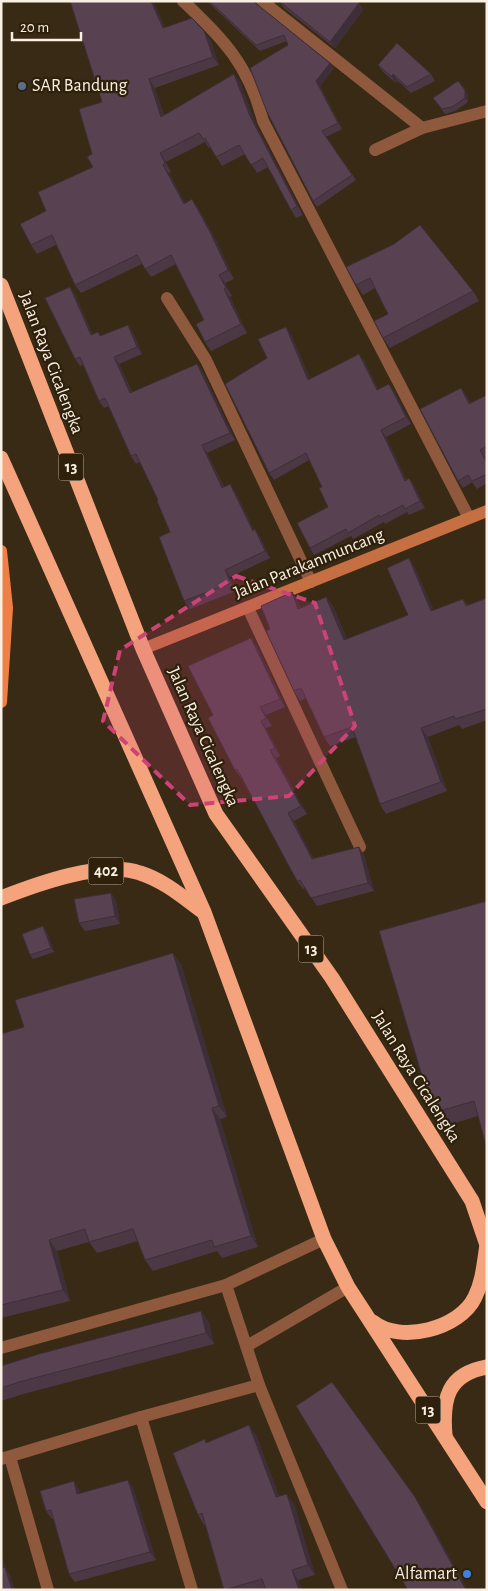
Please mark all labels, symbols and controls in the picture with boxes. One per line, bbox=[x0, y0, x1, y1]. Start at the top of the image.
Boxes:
scale bar bbox=[12, 10, 81, 42]
text: 20 m bbox=[20, 20, 49, 35]
place label: SAR Bandung bbox=[32, 77, 128, 95]
marker: SAR Bandung bbox=[16, 80, 28, 92]
street label: Jalan Raya Cicalengka bbox=[16, 290, 86, 436]
road number: 13 bbox=[58, 454, 84, 481]
street label: Jalan Parakanmuncang bbox=[231, 526, 387, 602]
street label: Jalan Raya Cicalengka bbox=[164, 665, 242, 809]
road number: 402 bbox=[88, 858, 124, 884]
road number: 13 bbox=[298, 936, 324, 962]
street label: Jalan Raya Cicalengka bbox=[368, 1008, 464, 1146]
road number: 13 bbox=[416, 1396, 440, 1424]
place label: Alfamart bbox=[395, 1565, 457, 1583]
marker: Alfamart bbox=[461, 1568, 473, 1580]

